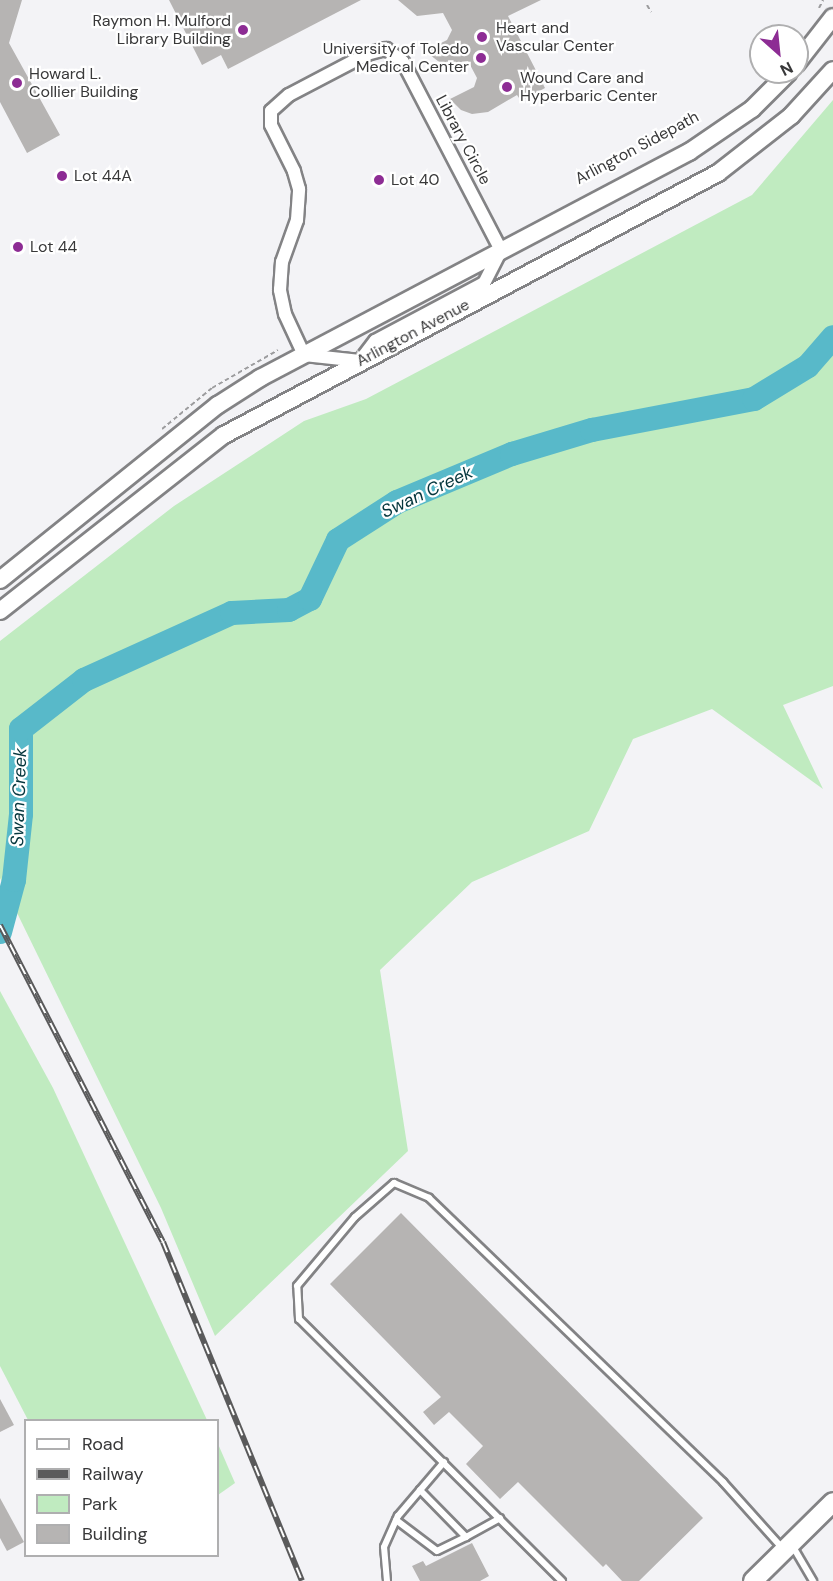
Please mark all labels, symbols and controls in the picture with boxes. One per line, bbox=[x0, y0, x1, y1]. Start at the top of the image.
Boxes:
place label: Raymon H. Mulford Library Building bbox=[92, 11, 231, 49]
place label: Heart and Vascular Center bbox=[496, 18, 614, 56]
marker: Raymon H. Mulford Library Building bbox=[236, 23, 250, 37]
north arrow bbox=[749, 24, 809, 84]
marker: Heart and Vascular Center bbox=[473, 28, 491, 46]
place label: University of Toledo Medical Center bbox=[323, 39, 469, 77]
marker: University of Toledo Medical Center bbox=[474, 51, 488, 65]
text: N bbox=[777, 57, 796, 81]
place label: Howard L. Collier Building bbox=[29, 64, 138, 102]
place label: Wound Care and Hyperbaric Center bbox=[520, 68, 658, 106]
marker: Howard L. Collier Building bbox=[10, 76, 24, 90]
marker: Wound Care and Hyperbaric Center bbox=[498, 78, 516, 96]
street label: Library Circle bbox=[431, 92, 495, 188]
street label: Arlington Sidepath bbox=[572, 107, 702, 189]
place label: Lot 44A bbox=[74, 166, 132, 186]
marker: Lot 44A bbox=[55, 169, 69, 183]
place label: Lot 40 bbox=[391, 170, 439, 190]
marker: Lot 40 bbox=[372, 173, 386, 187]
place label: Lot 44 bbox=[30, 237, 77, 257]
marker: Lot 44 bbox=[11, 240, 25, 254]
street label: Arlington Avenue bbox=[353, 295, 473, 371]
water label: Swan Creek bbox=[378, 461, 476, 523]
water label: Swan Creek bbox=[6, 747, 32, 847]
legend bbox=[24, 1419, 219, 1557]
text: Road bbox=[82, 1432, 124, 1456]
text: Railway bbox=[82, 1462, 144, 1486]
text: Park bbox=[82, 1492, 118, 1516]
text: Building bbox=[82, 1522, 147, 1546]

